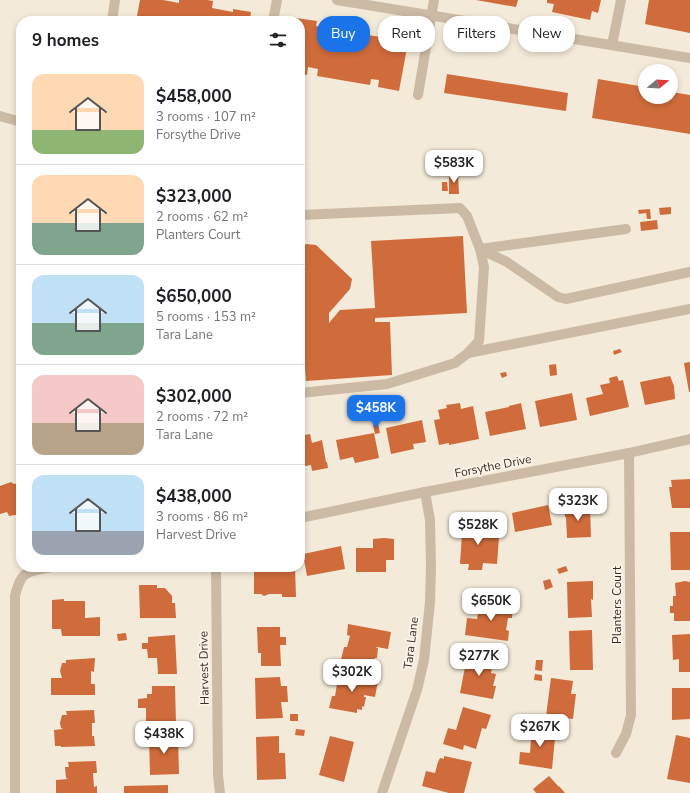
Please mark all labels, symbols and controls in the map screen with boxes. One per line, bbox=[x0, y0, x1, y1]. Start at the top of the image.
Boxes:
chip: Buy bbox=[317, 16, 370, 52]
chip: Rent bbox=[378, 16, 435, 52]
chip: Filters bbox=[443, 16, 510, 52]
chip: New bbox=[518, 16, 575, 52]
text: 9 homes bbox=[32, 29, 99, 52]
icon: filters bbox=[267, 29, 289, 51]
north arrow bbox=[638, 64, 678, 104]
map controls bbox=[638, 64, 678, 104]
text: $458,000 bbox=[156, 85, 232, 108]
icon: home bbox=[64, 90, 112, 138]
text: 3 rooms · 107 m² bbox=[156, 108, 256, 126]
text: Forsythe Drive bbox=[156, 126, 241, 144]
pin: $583K bbox=[426, 150, 482, 184]
text: $583K bbox=[434, 154, 474, 172]
text: $323,000 bbox=[156, 185, 232, 208]
icon: home bbox=[64, 191, 112, 239]
text: 2 rooms · 62 m² bbox=[156, 208, 248, 226]
text: Planters Court bbox=[156, 226, 240, 244]
text: $650,000 bbox=[156, 285, 232, 308]
icon: home bbox=[64, 291, 112, 339]
text: 5 rooms · 153 m² bbox=[156, 308, 256, 326]
text: Tara Lane bbox=[156, 326, 213, 344]
text: $302,000 bbox=[156, 385, 232, 408]
icon: home bbox=[64, 391, 112, 439]
pin: $458K bbox=[348, 395, 404, 429]
text: $458K bbox=[356, 399, 396, 417]
text: 2 rooms · 72 m² bbox=[156, 408, 248, 426]
text: Tara Lane bbox=[156, 426, 213, 444]
street label: Forsythe Drive bbox=[453, 451, 533, 481]
text: $438,000 bbox=[156, 485, 232, 508]
pin: $323K bbox=[550, 488, 606, 522]
icon: home bbox=[64, 491, 112, 539]
text: $323K bbox=[558, 492, 598, 510]
text: 3 rooms · 86 m² bbox=[156, 508, 248, 526]
pin: $528K bbox=[450, 512, 506, 546]
text: $528K bbox=[458, 516, 498, 534]
text: Harvest Drive bbox=[156, 526, 236, 544]
street label: Planters Court bbox=[609, 565, 625, 644]
pin: $650K bbox=[463, 588, 519, 622]
text: $650K bbox=[471, 592, 511, 610]
street label: Tara Lane bbox=[400, 616, 422, 670]
street label: Harvest Drive bbox=[195, 631, 213, 705]
pin: $277K bbox=[451, 643, 507, 677]
text: $277K bbox=[459, 647, 499, 665]
pin: $302K bbox=[324, 659, 380, 693]
text: $302K bbox=[332, 663, 372, 681]
pin: $267K bbox=[512, 714, 568, 748]
text: $267K bbox=[520, 718, 560, 736]
pin: $438K bbox=[136, 721, 192, 755]
text: $438K bbox=[144, 725, 184, 743]

